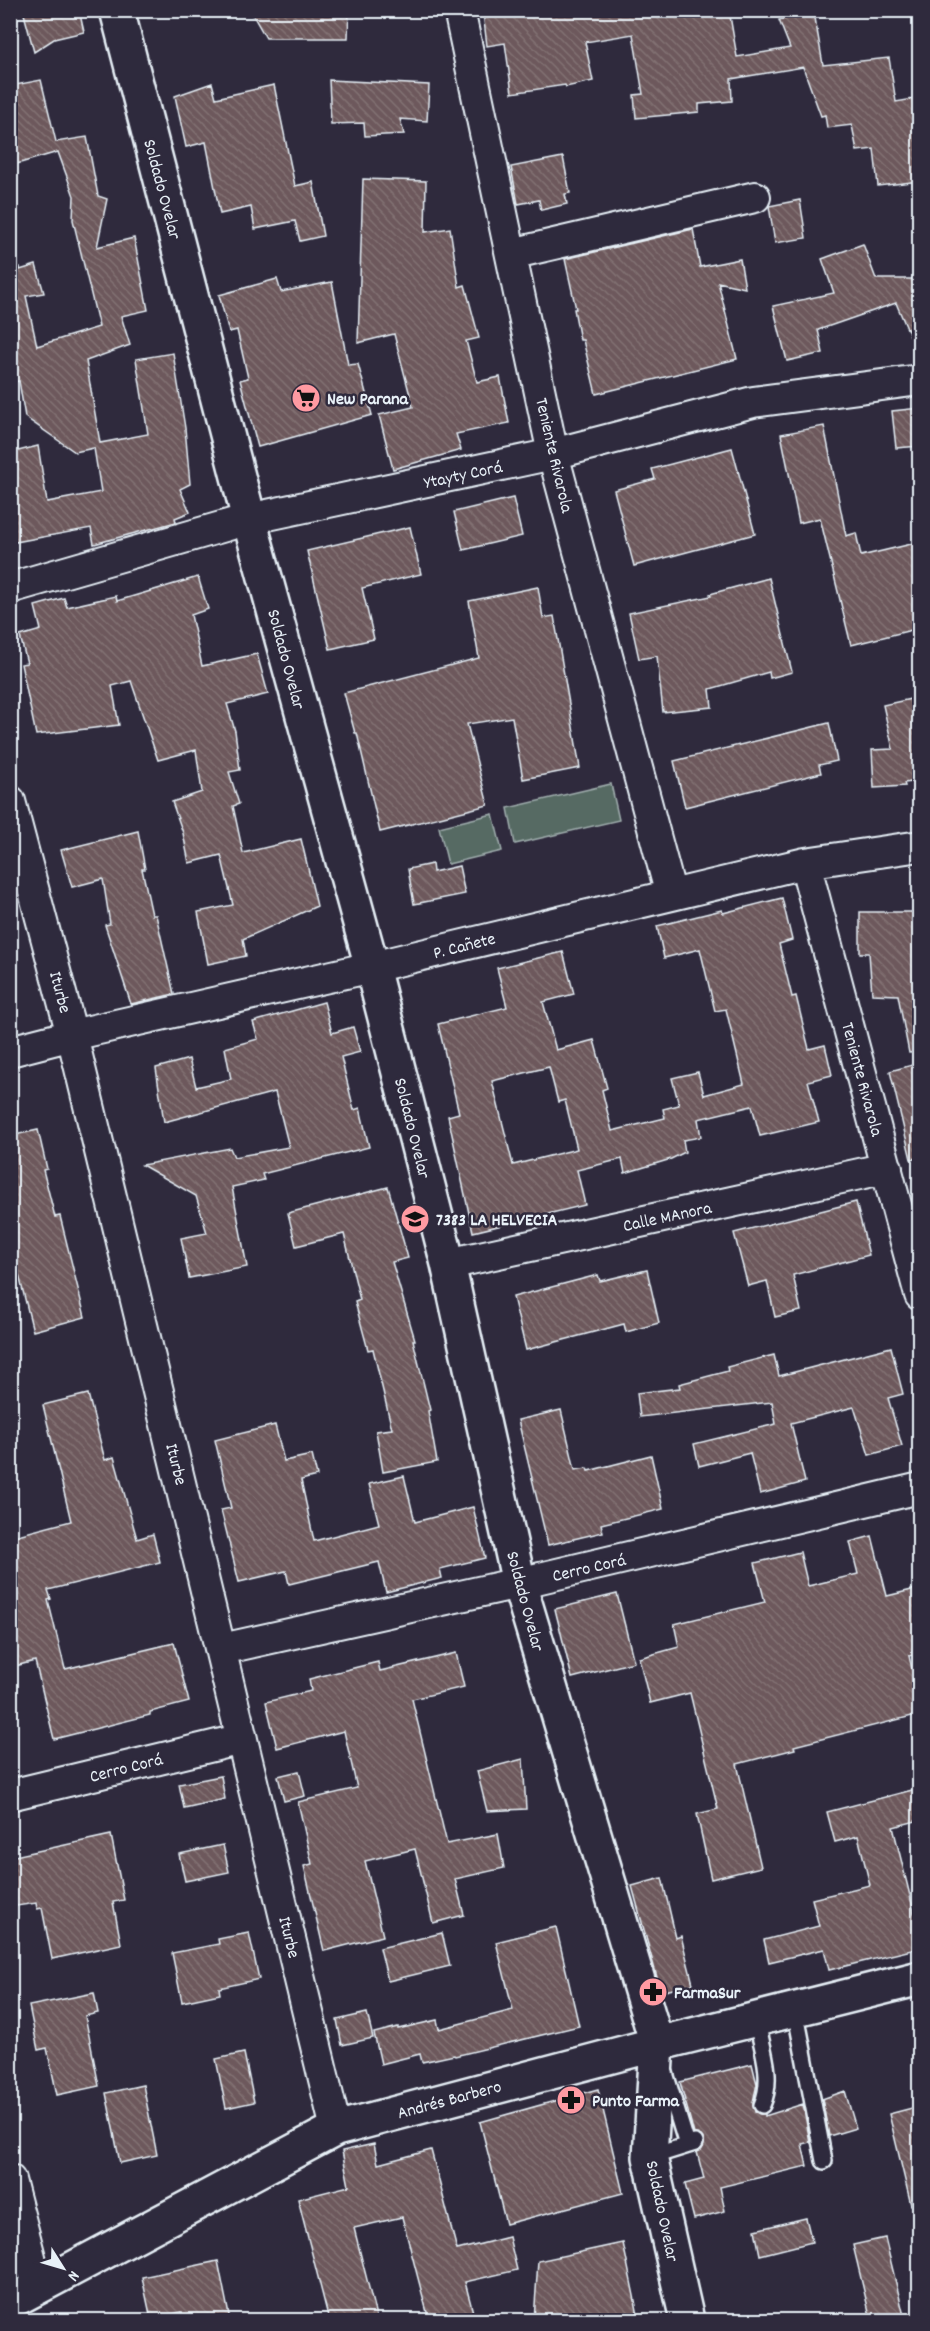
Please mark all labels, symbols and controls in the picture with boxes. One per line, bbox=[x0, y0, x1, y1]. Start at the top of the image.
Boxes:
street label: Soldado Ovelar bbox=[135, 137, 186, 243]
supermarket icon: New Parana bbox=[290, 382, 322, 414]
place label: New Parana bbox=[327, 388, 409, 413]
street label: Teniente Rivarola bbox=[527, 396, 578, 516]
street label: Ytayty Corá bbox=[422, 456, 505, 497]
street label: Soldado Ovelar bbox=[259, 607, 310, 713]
street label: P. Cañete bbox=[431, 928, 498, 967]
street label: Iturbe bbox=[41, 969, 76, 1016]
street label: Teniente Rivarola bbox=[833, 1020, 888, 1140]
street label: Soldado Ovelar bbox=[386, 1076, 435, 1182]
street label: Calle MAnora bbox=[621, 1197, 715, 1240]
school or university icon: 7383 LA HELVECIA bbox=[399, 1203, 431, 1235]
place label: 7383 LA HELVECIA bbox=[436, 1209, 558, 1234]
street label: Iturbe bbox=[157, 1441, 192, 1488]
street label: Soldado Ovelar bbox=[498, 1549, 549, 1655]
street label: Cerro Corá bbox=[550, 1549, 629, 1590]
street label: Cerro Corá bbox=[87, 1748, 166, 1791]
street label: Iturbe bbox=[270, 1914, 305, 1961]
pharmacy icon: FarmaSur bbox=[637, 1976, 669, 2008]
place label: FarmaSur bbox=[674, 1982, 741, 2007]
street label: Andrés Barbero bbox=[395, 2076, 504, 2127]
pharmacy icon: Punto Farma bbox=[555, 2084, 587, 2116]
place label: Punto Farma bbox=[592, 2090, 680, 2115]
street label: Soldado Ovelar bbox=[638, 2159, 684, 2265]
north arrow bbox=[33, 2238, 93, 2298]
text: N bbox=[61, 2265, 85, 2286]

